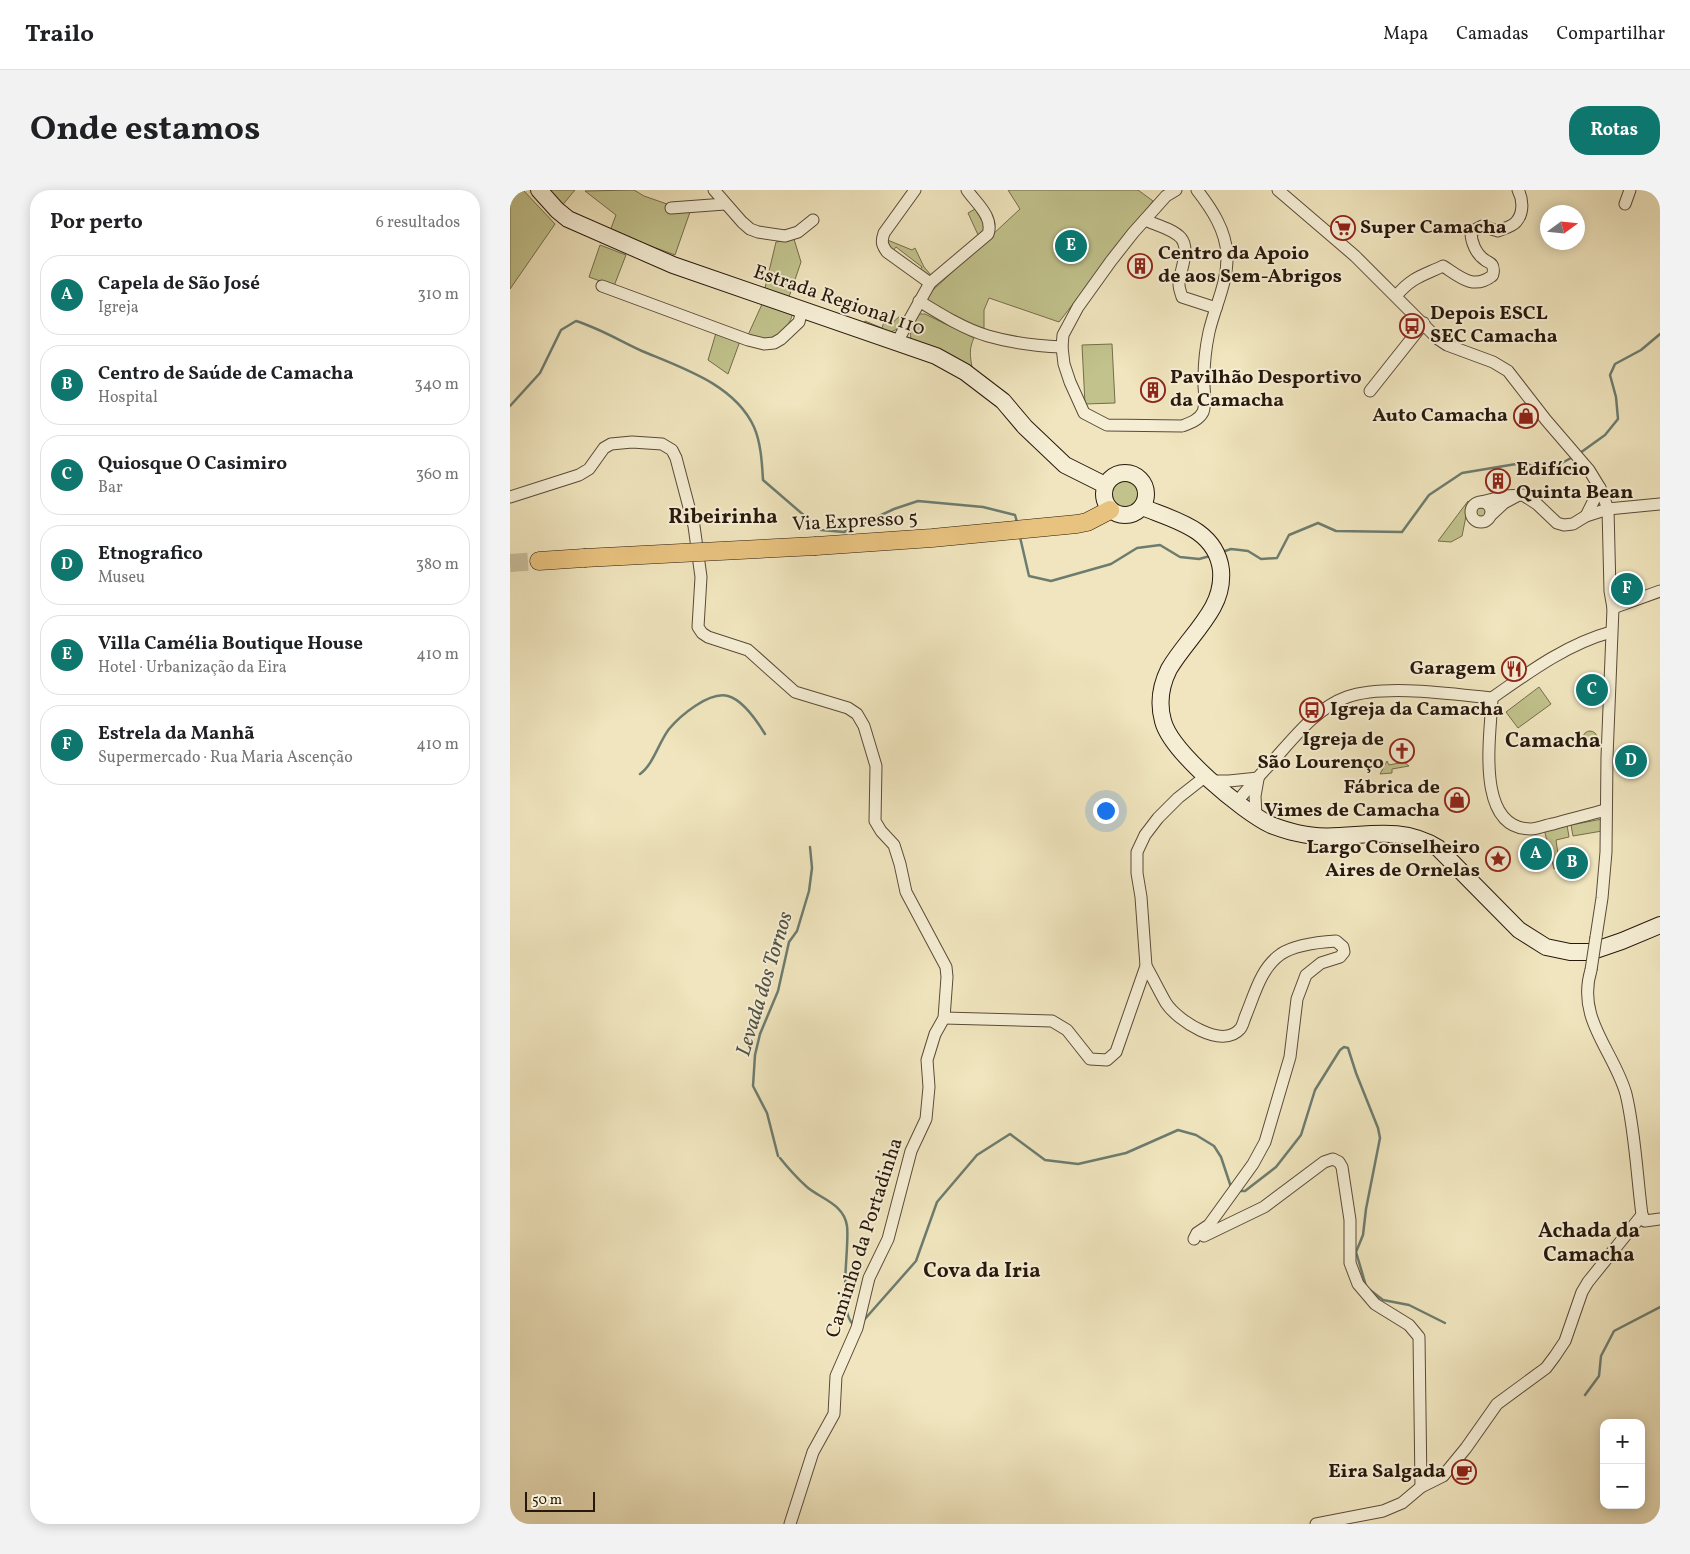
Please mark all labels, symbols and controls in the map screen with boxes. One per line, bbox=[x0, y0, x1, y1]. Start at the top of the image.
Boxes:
text: Trailo bbox=[25, 18, 94, 52]
text: Mapa bbox=[1383, 22, 1428, 47]
text: Camadas bbox=[1456, 22, 1529, 47]
text: Compartilhar bbox=[1557, 22, 1665, 47]
text: Onde estamos bbox=[30, 106, 260, 154]
button: Rotas bbox=[1569, 106, 1660, 155]
north arrow bbox=[1540, 205, 1585, 250]
text: Por perto bbox=[50, 208, 143, 237]
text: 6 resultados bbox=[376, 212, 460, 234]
place label: Super Camacha bbox=[1360, 214, 1507, 242]
supermarket icon: Super Camacha bbox=[1330, 215, 1356, 241]
pin: E bbox=[1055, 227, 1087, 265]
place label: Centro da Apoio de aos Sem-Abrigos bbox=[1158, 240, 1342, 291]
building icon: Centro da Apoio de aos Sem-Abrigos bbox=[1127, 253, 1153, 279]
street label: Estrada Regional 110 bbox=[749, 258, 929, 344]
text: Capela de São José bbox=[98, 271, 260, 297]
text: A bbox=[61, 284, 73, 306]
text: 310 m bbox=[418, 284, 459, 306]
text: Igreja bbox=[98, 297, 139, 319]
place label: Depois ESCL SEC Camacha bbox=[1430, 300, 1558, 351]
bus stop icon: Depois ESCL SEC Camacha bbox=[1399, 313, 1425, 339]
text: Centro de Saúde de Camacha bbox=[98, 361, 354, 387]
place label: Pavilhão Desportivo da Camacha bbox=[1170, 364, 1362, 415]
text: B bbox=[62, 374, 72, 396]
text: 340 m bbox=[415, 374, 459, 396]
building icon: Pavilhão Desportivo da Camacha bbox=[1140, 377, 1166, 403]
text: Hospital bbox=[98, 387, 158, 409]
place label: Auto Camacha bbox=[1372, 402, 1508, 430]
shop icon: Auto Camacha bbox=[1513, 403, 1539, 429]
text: Quiosque O Casimiro bbox=[98, 451, 287, 477]
place label: Edifício Quinta Bean bbox=[1516, 456, 1633, 507]
text: C bbox=[62, 464, 72, 486]
text: 360 m bbox=[416, 464, 459, 486]
building icon: Edifício Quinta Bean bbox=[1485, 468, 1511, 494]
text: Bar bbox=[98, 477, 123, 499]
district label: Ribeirinha bbox=[668, 503, 778, 532]
street label: Via Expresso 5 bbox=[791, 505, 919, 539]
text: Etnografico bbox=[98, 541, 203, 567]
text: D bbox=[61, 554, 73, 576]
text: 380 m bbox=[416, 554, 459, 576]
text: Museu bbox=[98, 567, 145, 589]
pin: F bbox=[1611, 570, 1643, 608]
text: Villa Camélia Boutique House bbox=[98, 631, 363, 657]
text: E bbox=[62, 644, 72, 666]
text: 410 m bbox=[416, 644, 459, 666]
place label: Garagem bbox=[1410, 655, 1496, 683]
restaurant icon: Garagem bbox=[1501, 656, 1527, 682]
text: Hotel · Urbanização da Eira bbox=[98, 657, 287, 679]
pin: C bbox=[1576, 671, 1608, 709]
place label: Igreja da Camacha bbox=[1330, 696, 1504, 724]
bus stop icon: Igreja da Camacha bbox=[1299, 697, 1325, 723]
text: Estrela da Manhã bbox=[98, 721, 255, 747]
place label: Igreja de São Lourenço bbox=[1257, 726, 1384, 777]
district label: Camacha bbox=[1505, 726, 1601, 757]
text: F bbox=[62, 734, 72, 756]
text: 410 m bbox=[416, 734, 459, 756]
church icon: Igreja de São Lourenço bbox=[1389, 738, 1415, 764]
pin: D bbox=[1615, 742, 1647, 780]
text: Supermercado · Rua Maria Ascenção bbox=[98, 747, 353, 769]
place label: Fábrica de Vimes de Camacha bbox=[1264, 774, 1440, 825]
shop icon: Fábrica de Vimes de Camacha bbox=[1444, 787, 1470, 813]
your location bbox=[1093, 798, 1119, 824]
place label: Largo Conselheiro Aires de Ornelas bbox=[1307, 834, 1480, 885]
pin: A bbox=[1520, 835, 1552, 873]
pin: B bbox=[1556, 844, 1588, 882]
place icon: Largo Conselheiro Aires de Ornelas bbox=[1485, 846, 1511, 872]
water label: Levada dos Tornos bbox=[729, 908, 801, 1060]
street label: Caminho da Portadinha bbox=[819, 1134, 911, 1342]
district label: Achada da Camacha bbox=[1538, 1217, 1640, 1270]
district label: Cova da Iria bbox=[923, 1257, 1041, 1286]
map controls bbox=[1600, 1419, 1645, 1509]
button: + bbox=[1600, 1419, 1645, 1464]
place label: Eira Salgada bbox=[1328, 1458, 1446, 1486]
cafe icon: Eira Salgada bbox=[1451, 1459, 1477, 1485]
button: − bbox=[1600, 1464, 1645, 1509]
scale bar bbox=[525, 1489, 595, 1512]
text: 50 m bbox=[532, 1491, 562, 1510]

